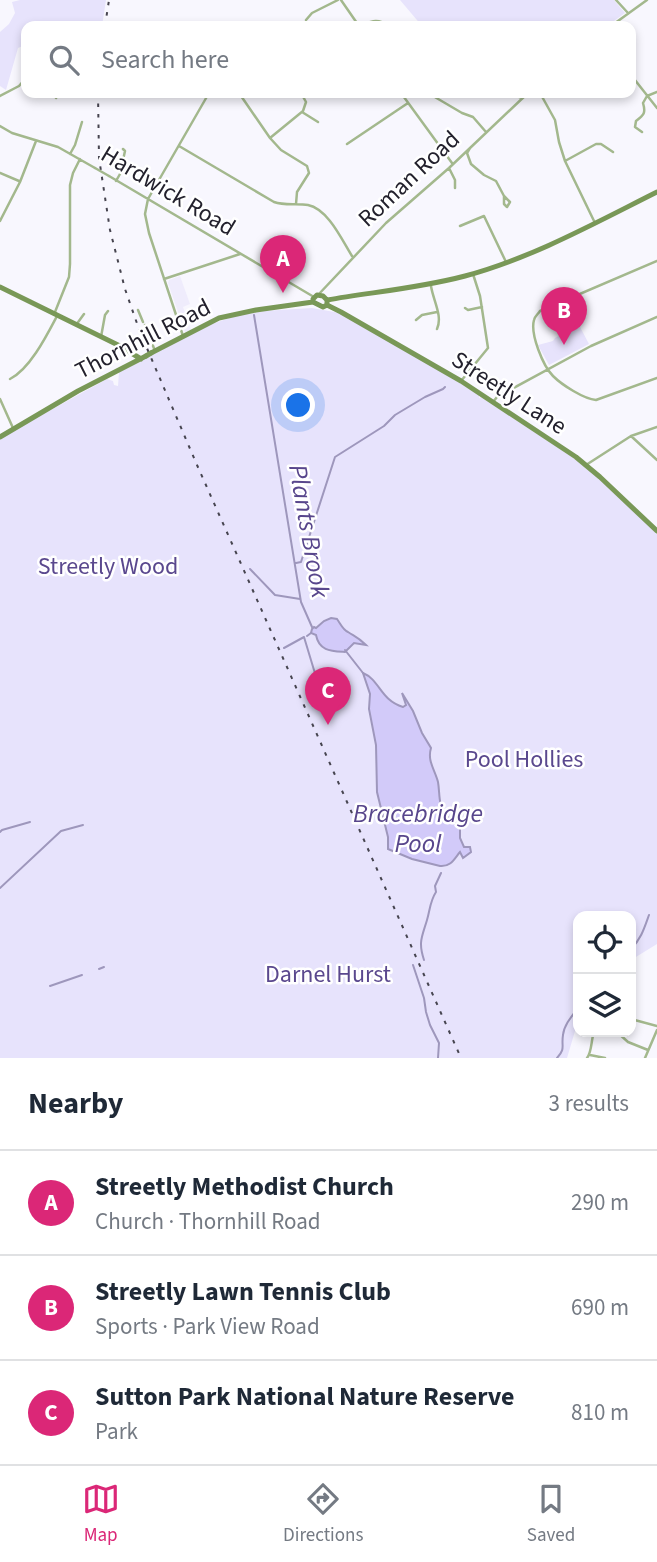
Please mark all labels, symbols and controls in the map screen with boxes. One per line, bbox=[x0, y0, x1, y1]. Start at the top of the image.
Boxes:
search box bbox=[21, 21, 636, 98]
icon: search bbox=[45, 41, 83, 79]
text: Search here bbox=[101, 41, 229, 78]
street label: Roman Road bbox=[350, 123, 468, 235]
street label: Hardwick Road bbox=[94, 137, 242, 245]
pin: A bbox=[260, 235, 306, 293]
pin: B bbox=[541, 287, 587, 345]
street label: Thornhill Road bbox=[69, 290, 217, 388]
street label: Streetly Lane bbox=[445, 343, 573, 443]
your location bbox=[281, 388, 315, 422]
water label: Plants Brook bbox=[279, 461, 339, 601]
park label: Streetly Wood bbox=[38, 549, 178, 584]
pin: C bbox=[305, 667, 351, 725]
park label: Pool Hollies bbox=[465, 742, 583, 777]
water label: Bracebridge Pool bbox=[353, 795, 483, 862]
map controls bbox=[573, 911, 636, 1037]
button: locate bbox=[573, 911, 636, 974]
park label: Darnel Hurst bbox=[265, 957, 391, 992]
button: layers bbox=[573, 974, 636, 1037]
text: Nearby bbox=[28, 1082, 123, 1125]
text: 3 results bbox=[549, 1087, 629, 1120]
text: Streetly Methodist Church bbox=[95, 1168, 394, 1205]
text: A bbox=[44, 1186, 58, 1219]
text: 290 m bbox=[571, 1186, 629, 1219]
text: Church · Thornhill Road bbox=[95, 1205, 321, 1238]
text: Streetly Lawn Tennis Club bbox=[95, 1273, 391, 1310]
text: B bbox=[44, 1291, 58, 1324]
text: 690 m bbox=[571, 1291, 629, 1324]
text: Sports · Park View Road bbox=[95, 1310, 320, 1343]
text: Sutton Park National Nature Reserve bbox=[95, 1378, 515, 1415]
text: C bbox=[44, 1396, 58, 1429]
text: 810 m bbox=[571, 1396, 629, 1429]
text: Park bbox=[95, 1415, 138, 1448]
tab: Map bbox=[82, 1480, 120, 1549]
tab: Directions bbox=[283, 1480, 363, 1549]
tab: Saved bbox=[527, 1480, 575, 1549]

